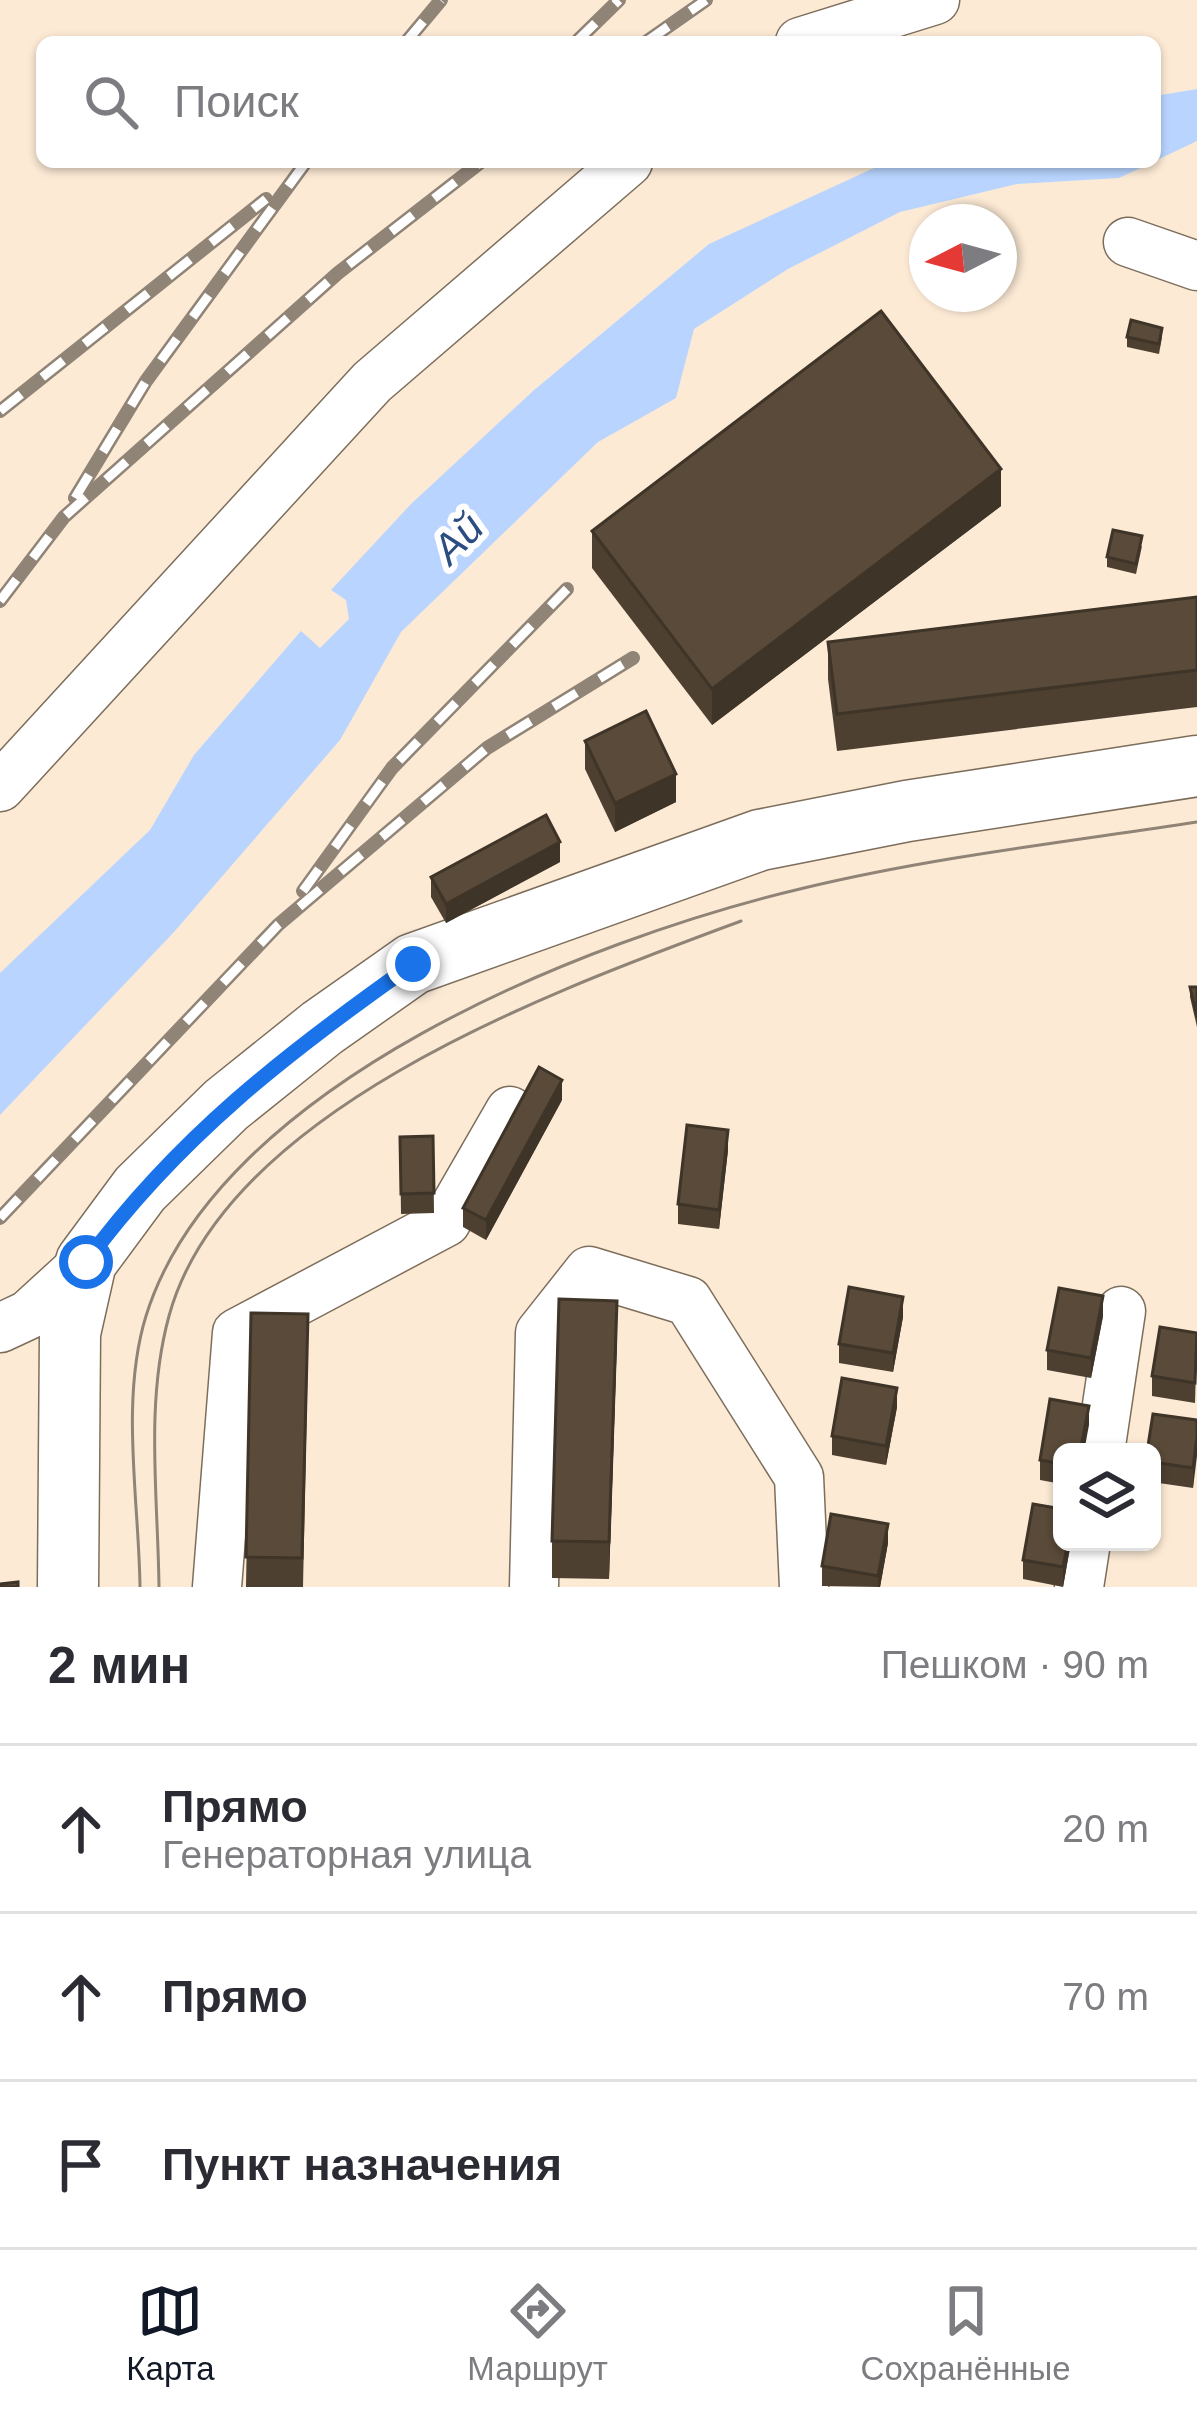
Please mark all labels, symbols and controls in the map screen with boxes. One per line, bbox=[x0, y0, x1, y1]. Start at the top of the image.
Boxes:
search box bbox=[36, 36, 1161, 168]
icon: search bbox=[78, 69, 144, 135]
text: Поиск bbox=[174, 76, 299, 127]
north arrow bbox=[909, 204, 1017, 312]
water label: Ай bbox=[421, 503, 493, 575]
route end bbox=[386, 937, 440, 991]
route start bbox=[59, 1235, 113, 1289]
map controls bbox=[1053, 1443, 1161, 1551]
button: layers bbox=[1053, 1443, 1161, 1551]
text: 2 мин bbox=[48, 1637, 190, 1694]
text: Пешком · 90 m bbox=[881, 1643, 1149, 1686]
text: Прямо bbox=[162, 1781, 308, 1832]
icon: ahead bbox=[48, 1796, 114, 1862]
text: 20 m bbox=[1062, 1807, 1149, 1850]
text: Генераторная улица bbox=[162, 1833, 531, 1876]
icon: ahead bbox=[48, 1964, 114, 2030]
text: Прямо bbox=[162, 1971, 308, 2022]
text: 70 m bbox=[1062, 1975, 1149, 2018]
icon: arrive bbox=[48, 2132, 114, 2198]
text: Пункт назначения bbox=[162, 2139, 562, 2190]
tab: Карта bbox=[126, 2278, 215, 2388]
tab: Маршрут bbox=[467, 2278, 608, 2388]
tab: Сохранённые bbox=[861, 2278, 1071, 2388]

